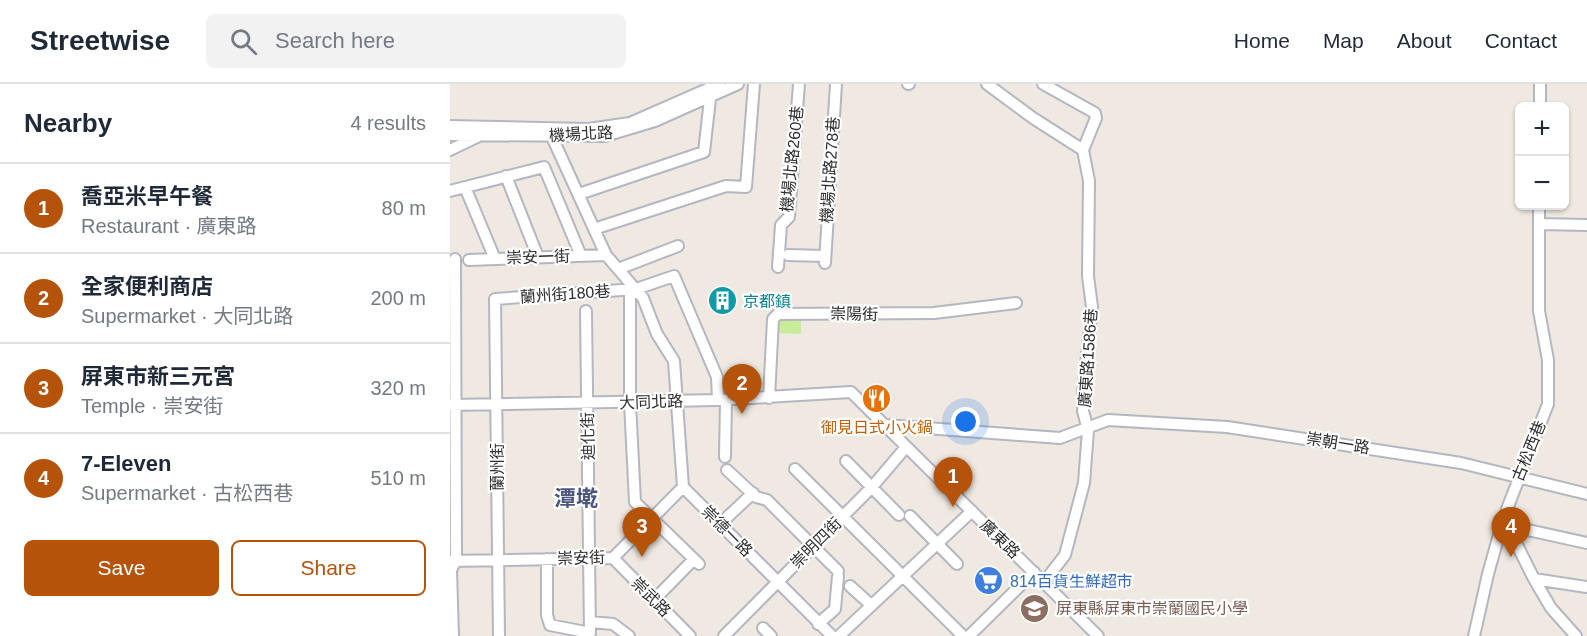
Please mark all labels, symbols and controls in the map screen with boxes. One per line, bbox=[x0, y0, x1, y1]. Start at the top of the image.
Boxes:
search box bbox=[206, 14, 626, 68]
text: Streetwise bbox=[30, 25, 170, 56]
icon: search bbox=[227, 25, 260, 58]
text: Search here bbox=[275, 28, 395, 53]
text: Home bbox=[1234, 29, 1290, 52]
text: Map bbox=[1323, 29, 1364, 52]
text: About bbox=[1397, 29, 1452, 52]
text: Contact bbox=[1485, 29, 1557, 52]
map controls bbox=[1515, 102, 1569, 210]
button: + bbox=[1515, 102, 1569, 156]
street label: 機場北路260巷 bbox=[778, 105, 806, 213]
text: Nearby bbox=[24, 108, 112, 138]
text: 4 results bbox=[350, 112, 426, 134]
street label: 機場北路278巷 bbox=[818, 116, 842, 224]
street label: 機場北路 bbox=[549, 124, 613, 144]
button: − bbox=[1515, 156, 1569, 210]
text: 喬亞米早午餐 bbox=[81, 184, 213, 209]
text: 1 bbox=[38, 197, 49, 219]
text: 80 m bbox=[382, 197, 426, 219]
text: Restaurant · 廣東路 bbox=[81, 215, 257, 237]
street label: 崇安一街 bbox=[506, 247, 570, 267]
text: 全家便利商店 bbox=[81, 274, 213, 299]
street label: 蘭州街180巷 bbox=[519, 282, 611, 306]
building icon: 京都鎮 bbox=[706, 285, 738, 317]
text: 2 bbox=[38, 287, 49, 309]
text: 200 m bbox=[370, 287, 426, 309]
place label: 京都鎮 bbox=[743, 293, 791, 310]
text: Supermarket · 大同北路 bbox=[81, 305, 293, 327]
street label: 崇陽街 bbox=[830, 305, 878, 323]
street label: 廣東路1586巷 bbox=[1076, 308, 1100, 408]
text: 屏東市新三元宮 bbox=[81, 364, 235, 389]
pin: 2 bbox=[722, 364, 762, 414]
text: 3 bbox=[38, 377, 49, 399]
text: 320 m bbox=[370, 377, 426, 399]
restaurant icon: 御見日式小火鍋 bbox=[861, 383, 893, 415]
street label: 大同北路 bbox=[619, 392, 683, 412]
text: Temple · 崇安街 bbox=[81, 395, 223, 417]
your location bbox=[951, 407, 980, 436]
street label: 迪化街 bbox=[579, 412, 597, 460]
street label: 古松西巷 bbox=[1509, 418, 1549, 484]
place label: 御見日式小火鍋 bbox=[821, 419, 933, 436]
street label: 崇朝一路 bbox=[1305, 430, 1371, 456]
street label: 蘭州街 bbox=[489, 443, 506, 491]
text: 7-Eleven bbox=[81, 451, 172, 476]
pin: 1 bbox=[934, 458, 972, 507]
text: 4 bbox=[38, 467, 49, 489]
text: 510 m bbox=[370, 467, 426, 489]
text: Supermarket · 古松西巷 bbox=[81, 482, 293, 504]
district label: 潭墘 bbox=[554, 486, 598, 511]
street label: 崇德一路 bbox=[698, 502, 756, 560]
pin: 3 bbox=[622, 508, 662, 557]
pin: 4 bbox=[1492, 508, 1530, 557]
street label: 崇明四街 bbox=[787, 514, 845, 572]
street label: 廣東路 bbox=[977, 516, 1023, 562]
button: Save bbox=[24, 540, 219, 596]
button: Share bbox=[231, 540, 426, 596]
street label: 崇安街 bbox=[557, 549, 605, 567]
supermarket icon: 814百貨生鮮超市 bbox=[973, 565, 1005, 597]
place label: 814百貨生鮮超市 bbox=[1010, 573, 1133, 590]
street label: 崇武路 bbox=[628, 574, 674, 620]
school or university icon: 屏東縣屏東市崇蘭國民小學 bbox=[1019, 592, 1051, 624]
place label: 屏東縣屏東市崇蘭國民小學 bbox=[1056, 600, 1248, 617]

